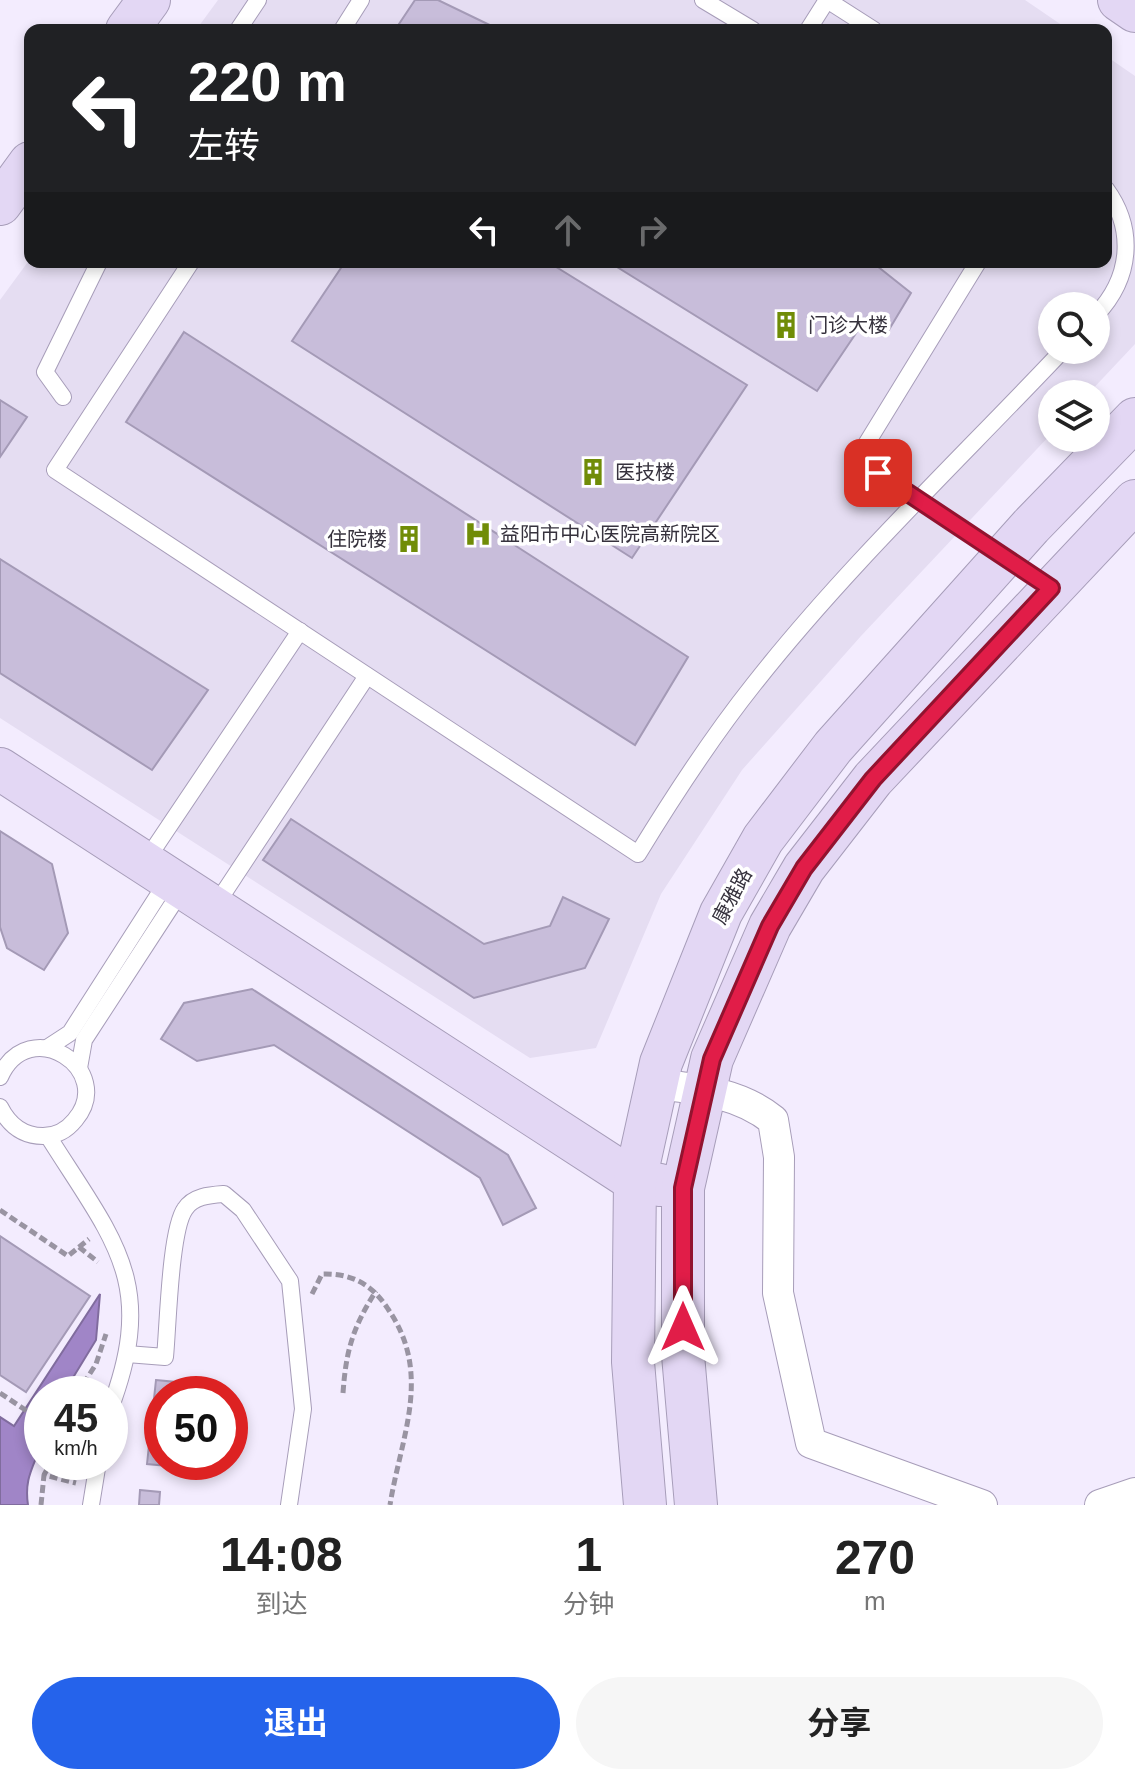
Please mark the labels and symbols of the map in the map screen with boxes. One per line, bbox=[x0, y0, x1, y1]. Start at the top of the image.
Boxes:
building icon: 门诊大楼 bbox=[771, 310, 801, 340]
place label: 门诊大楼 bbox=[808, 314, 888, 336]
pin bbox=[844, 439, 912, 507]
building icon: 医技楼 bbox=[578, 457, 608, 487]
place label: 医技楼 bbox=[615, 461, 675, 483]
hospital icon: 益阳市中心医院高新院区 bbox=[463, 519, 493, 549]
place label: 益阳市中心医院高新院区 bbox=[500, 523, 720, 545]
building icon: 住院楼 bbox=[394, 524, 424, 554]
place label: 住院楼 bbox=[327, 528, 387, 550]
street label: 康雅路 bbox=[708, 864, 756, 928]
position arrow bbox=[641, 1285, 725, 1369]
speed limit sign: 50 bbox=[144, 1376, 248, 1480]

